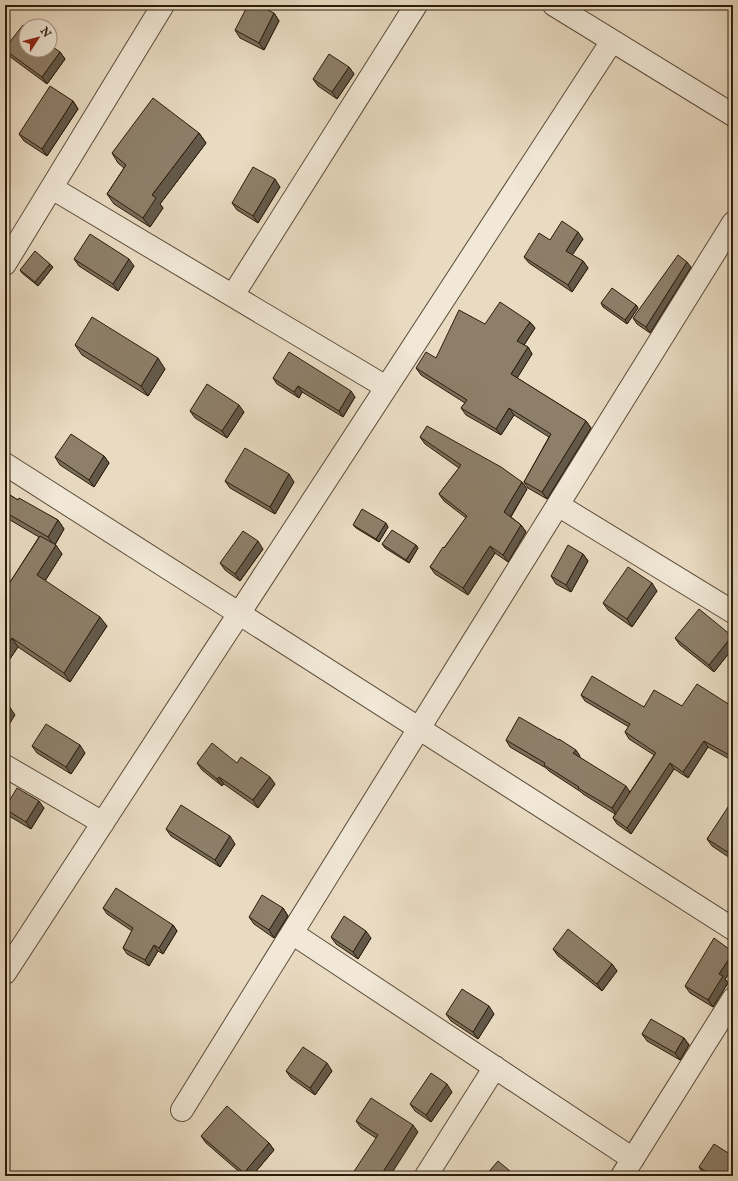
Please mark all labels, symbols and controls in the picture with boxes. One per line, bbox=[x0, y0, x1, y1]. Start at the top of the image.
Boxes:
north arrow bbox=[18, 18, 58, 58]
text: N bbox=[36, 24, 54, 41]

